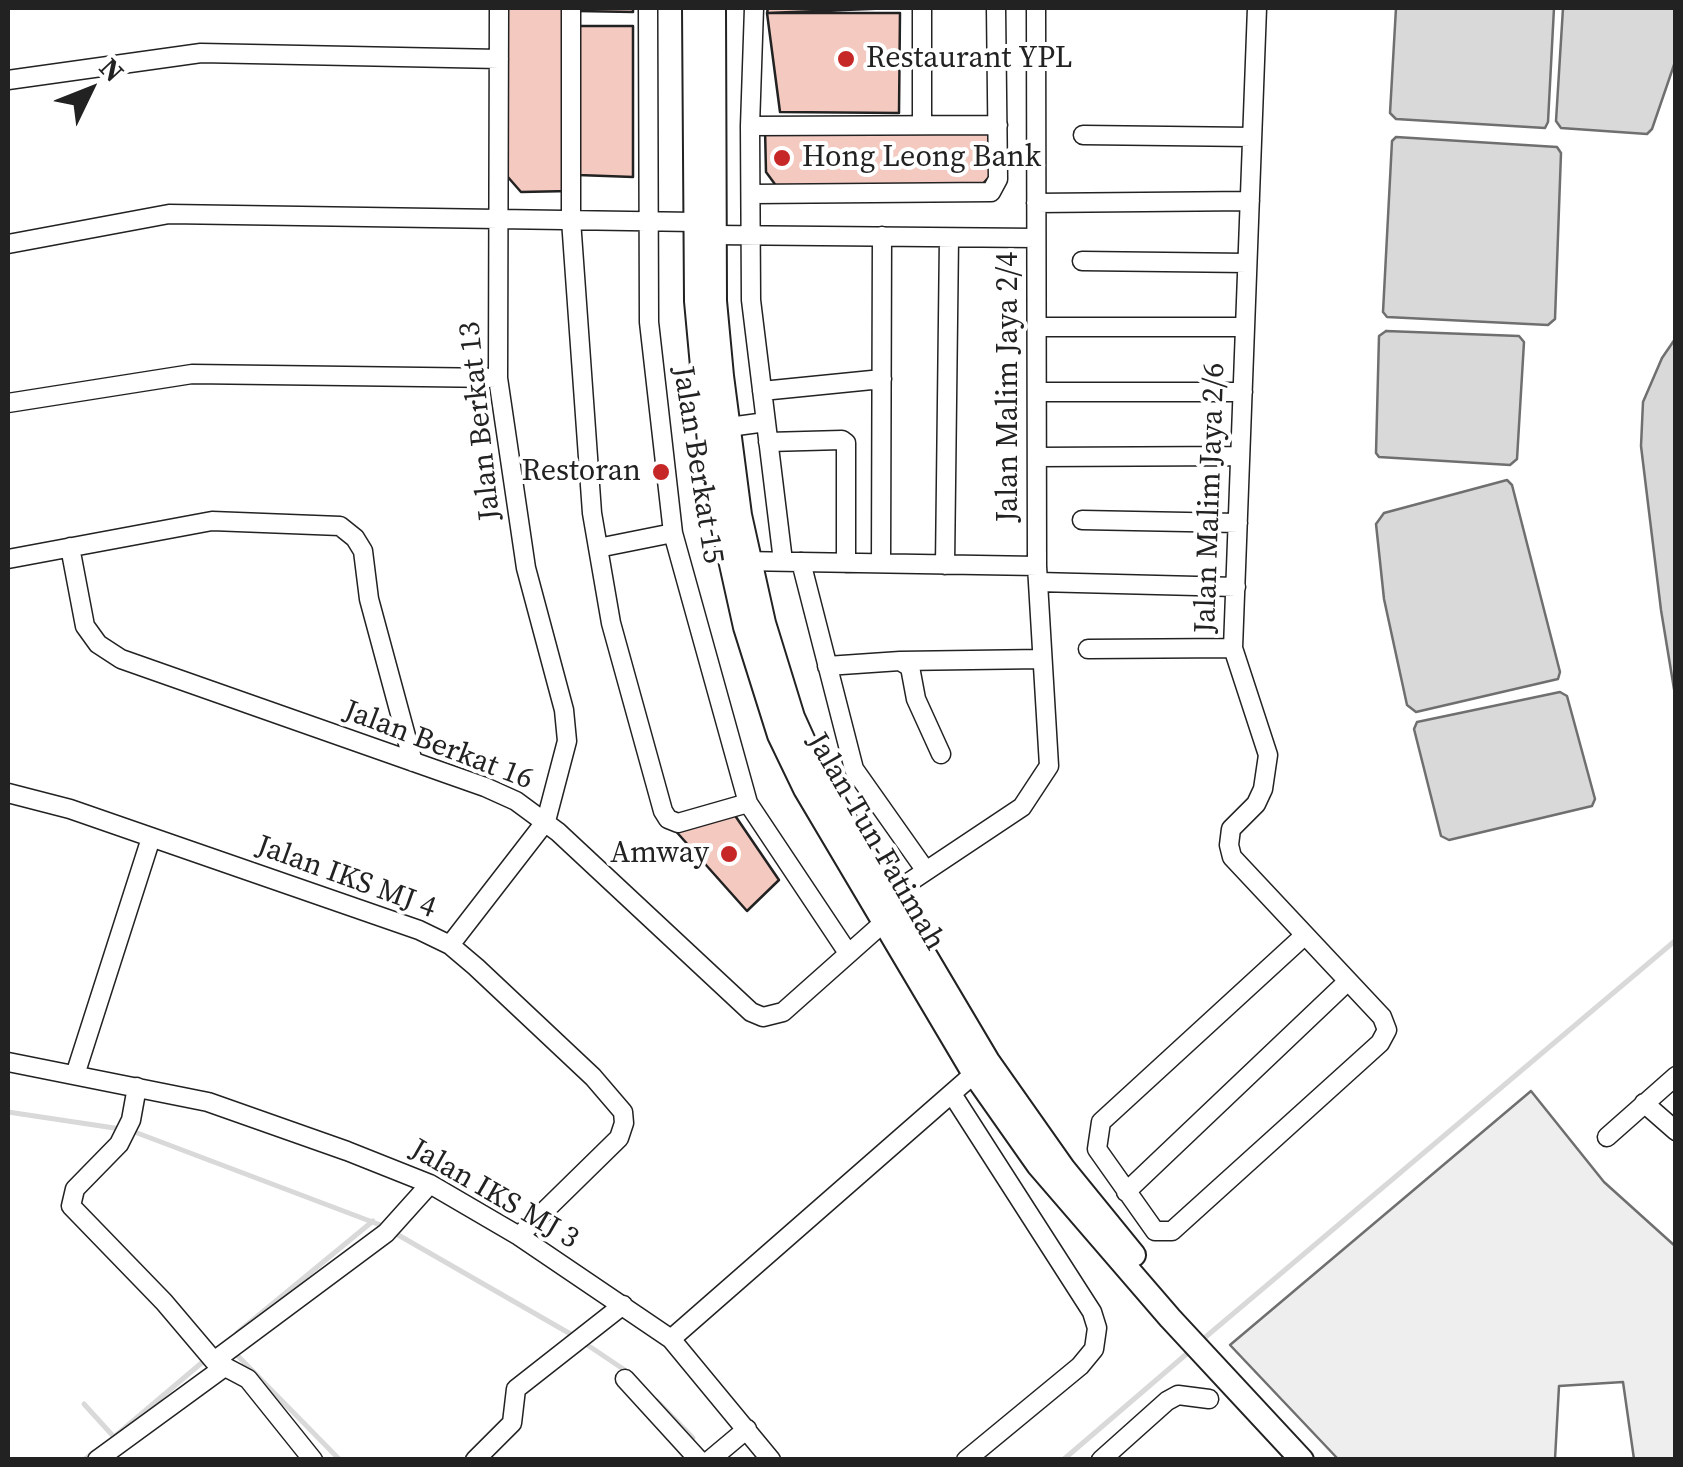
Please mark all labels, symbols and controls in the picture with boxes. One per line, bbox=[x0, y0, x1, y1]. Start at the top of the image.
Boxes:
north arrow bbox=[40, 40, 140, 140]
place label: Restaurant YPL bbox=[866, 41, 1073, 77]
marker: Restaurant YPL bbox=[835, 48, 857, 70]
text: N bbox=[91, 49, 133, 90]
place label: Hong Leong Bank bbox=[802, 140, 1041, 176]
marker: Hong Leong Bank bbox=[771, 147, 793, 169]
street label: Jalan Malim Jaya 2/4 bbox=[991, 252, 1027, 522]
street label: Jalan Berkat 13 bbox=[453, 320, 509, 522]
street label: Jalan Malim Jaya 2/6 bbox=[1188, 362, 1234, 634]
street label: Jalan Berkat 15 bbox=[664, 364, 730, 566]
place label: Restoran bbox=[522, 454, 641, 490]
marker: Restoran bbox=[650, 461, 672, 483]
street label: Jalan Berkat 16 bbox=[338, 693, 538, 799]
street label: Jalan Tun Fatimah bbox=[798, 727, 952, 957]
street label: Jalan IKS MJ 4 bbox=[251, 829, 441, 927]
place label: Amway bbox=[610, 836, 709, 872]
marker: Amway bbox=[718, 843, 740, 865]
street label: Jalan IKS MJ 3 bbox=[403, 1132, 585, 1258]

